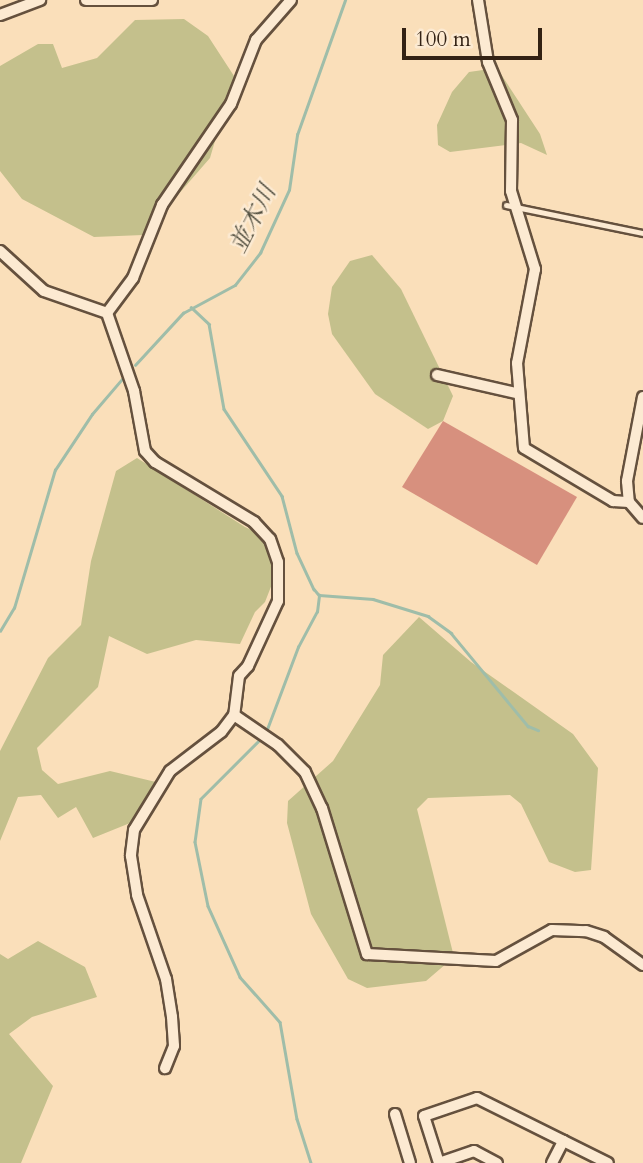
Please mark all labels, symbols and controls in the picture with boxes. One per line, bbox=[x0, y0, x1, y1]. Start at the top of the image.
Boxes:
scale bar bbox=[405, 14, 545, 58]
text: 100 m bbox=[415, 25, 471, 54]
water label: 並木川 bbox=[224, 180, 282, 258]

